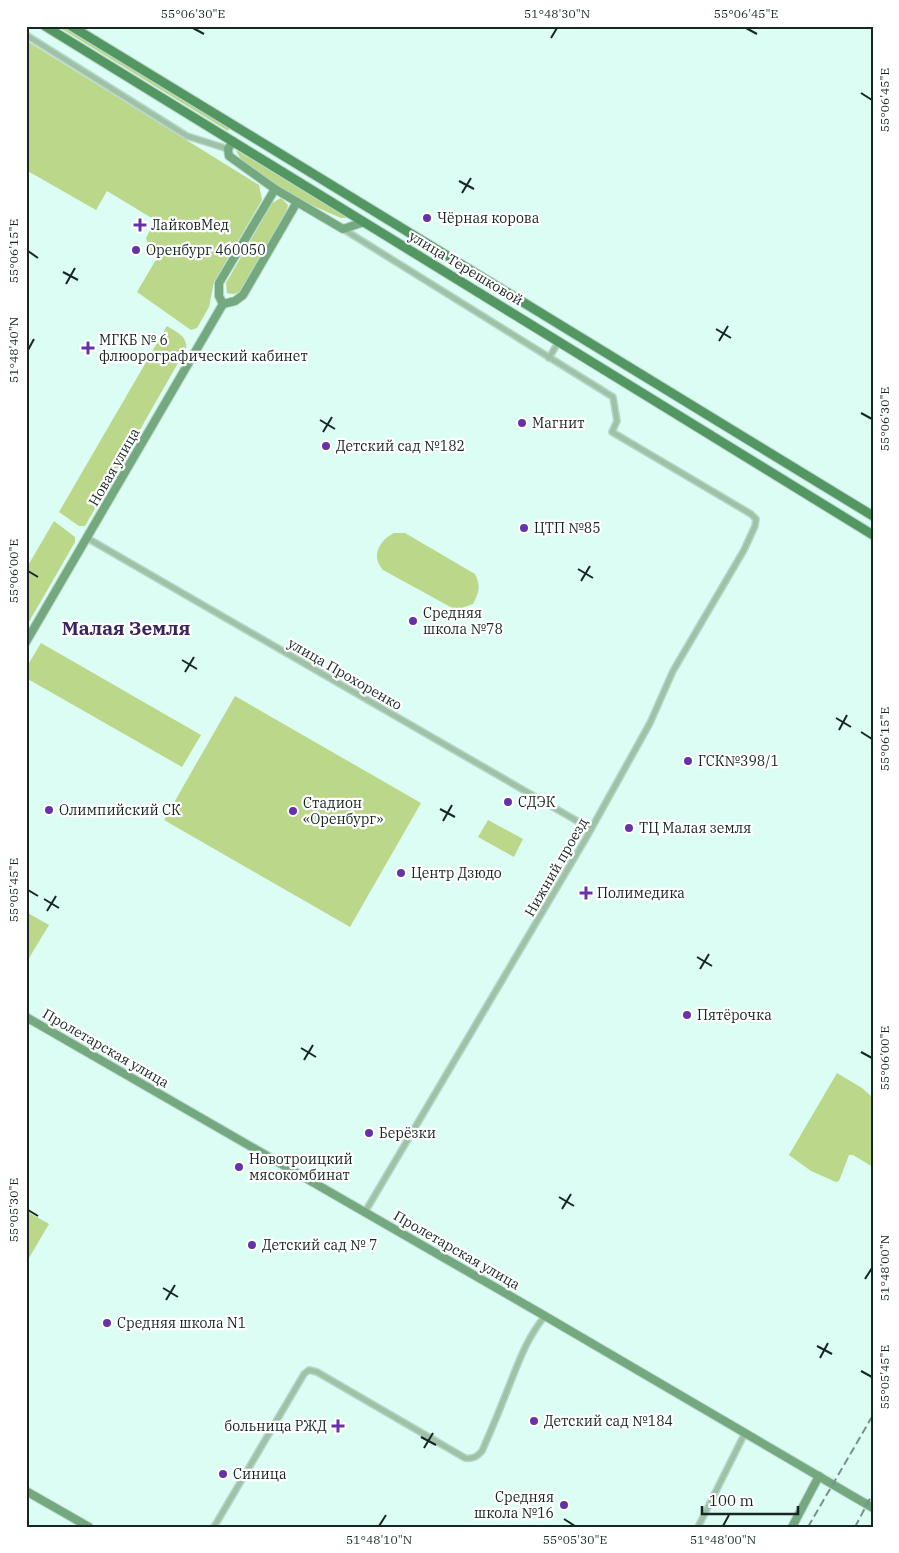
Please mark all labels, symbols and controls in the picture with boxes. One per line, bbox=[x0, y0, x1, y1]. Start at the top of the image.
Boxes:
text: 55°06'30"E bbox=[161, 6, 225, 21]
text: 51°48'30"N bbox=[524, 6, 590, 21]
text: 55°06'45"E bbox=[714, 6, 778, 21]
text: 55°06'45"E bbox=[877, 68, 892, 132]
place label: Чёрная корова bbox=[437, 209, 540, 227]
marker: Чёрная корова bbox=[421, 212, 433, 224]
place label: ЛайковМед bbox=[151, 216, 230, 234]
marker: ЛайковМед bbox=[133, 218, 147, 232]
text: 55°06'15"E bbox=[6, 219, 21, 283]
street label: улица Терешковой bbox=[406, 227, 526, 309]
place label: Оренбург 460050 bbox=[146, 241, 266, 259]
marker: Оренбург 460050 bbox=[130, 244, 142, 256]
text: 51°48'40"N bbox=[6, 317, 21, 383]
place label: МГКБ № 6 флюорографический кабинет bbox=[99, 331, 308, 365]
marker: МГКБ № 6 флюорографический кабинет bbox=[81, 341, 95, 355]
text: 55°06'30"E bbox=[877, 387, 892, 451]
place label: Магнит bbox=[532, 414, 584, 432]
marker: Магнит bbox=[516, 417, 528, 429]
street label: Новая улица bbox=[84, 424, 144, 509]
place label: Детский сад №182 bbox=[336, 437, 465, 455]
marker: Детский сад №182 bbox=[320, 440, 332, 452]
place label: ЦТП №85 bbox=[534, 519, 601, 537]
marker: ЦТП №85 bbox=[518, 522, 530, 534]
text: 55°06'00"E bbox=[6, 539, 21, 603]
place label: Средняя школа №78 bbox=[423, 604, 503, 638]
marker: Средняя школа №78 bbox=[407, 615, 419, 627]
district label: Малая Земля bbox=[62, 616, 190, 640]
street label: улица Прохоренко bbox=[285, 634, 405, 714]
text: 55°06'15"E bbox=[877, 707, 892, 771]
place label: ГСК№398/1 bbox=[698, 752, 779, 770]
marker: ГСК№398/1 bbox=[682, 755, 694, 767]
place label: СДЭК bbox=[518, 793, 556, 811]
place label: Стадион «Оренбург» bbox=[303, 794, 383, 828]
marker: СДЭК bbox=[502, 796, 514, 808]
place label: Олимпийский СК bbox=[59, 801, 181, 819]
marker: Олимпийский СК bbox=[43, 804, 55, 816]
marker: Стадион «Оренбург» bbox=[287, 805, 299, 817]
street label: Нижний проезд bbox=[520, 814, 592, 920]
place label: ТЦ Малая земля bbox=[639, 819, 751, 837]
marker: ТЦ Малая земля bbox=[623, 822, 635, 834]
text: 55°05'45"E bbox=[6, 858, 21, 922]
place label: Центр Дзюдо bbox=[411, 864, 502, 882]
marker: Центр Дзюдо bbox=[395, 867, 407, 879]
place label: Полимедика bbox=[597, 884, 685, 902]
marker: Полимедика bbox=[579, 886, 593, 900]
street label: Пролетарская улица bbox=[40, 1004, 173, 1092]
place label: Пятёрочка bbox=[697, 1006, 772, 1024]
marker: Пятёрочка bbox=[681, 1009, 693, 1021]
text: 55°06'00"E bbox=[877, 1026, 892, 1090]
place label: Берёзки bbox=[379, 1124, 436, 1142]
marker: Берёзки bbox=[363, 1127, 375, 1139]
place label: Новотроицкий мясокомбинат bbox=[249, 1150, 353, 1184]
marker: Новотроицкий мясокомбинат bbox=[233, 1161, 245, 1173]
text: 55°05'30"E bbox=[6, 1178, 21, 1242]
street label: Пролетарская улица bbox=[391, 1206, 524, 1294]
text: 51°48'00"N bbox=[877, 1235, 892, 1301]
place label: Детский сад № 7 bbox=[262, 1236, 377, 1254]
marker: Детский сад № 7 bbox=[246, 1239, 258, 1251]
place label: Средняя школа N1 bbox=[117, 1314, 246, 1332]
marker: Средняя школа N1 bbox=[101, 1317, 113, 1329]
text: 55°05'45"E bbox=[877, 1345, 892, 1409]
place label: Детский сад №184 bbox=[544, 1412, 673, 1430]
marker: Детский сад №184 bbox=[528, 1415, 540, 1427]
place label: больница РЖД bbox=[224, 1417, 327, 1435]
marker: больница РЖД bbox=[331, 1419, 345, 1433]
place label: Синица bbox=[233, 1465, 287, 1483]
marker: Синица bbox=[217, 1468, 229, 1480]
scale bar bbox=[702, 1483, 798, 1515]
place label: Средняя школа №16 bbox=[474, 1488, 554, 1522]
text: 100 m bbox=[709, 1491, 754, 1510]
marker: Средняя школа №16 bbox=[558, 1499, 570, 1511]
text: 51°48'10"N bbox=[346, 1532, 412, 1547]
text: 55°05'30"E bbox=[543, 1532, 607, 1547]
text: 51°48'00"N bbox=[690, 1532, 756, 1547]

